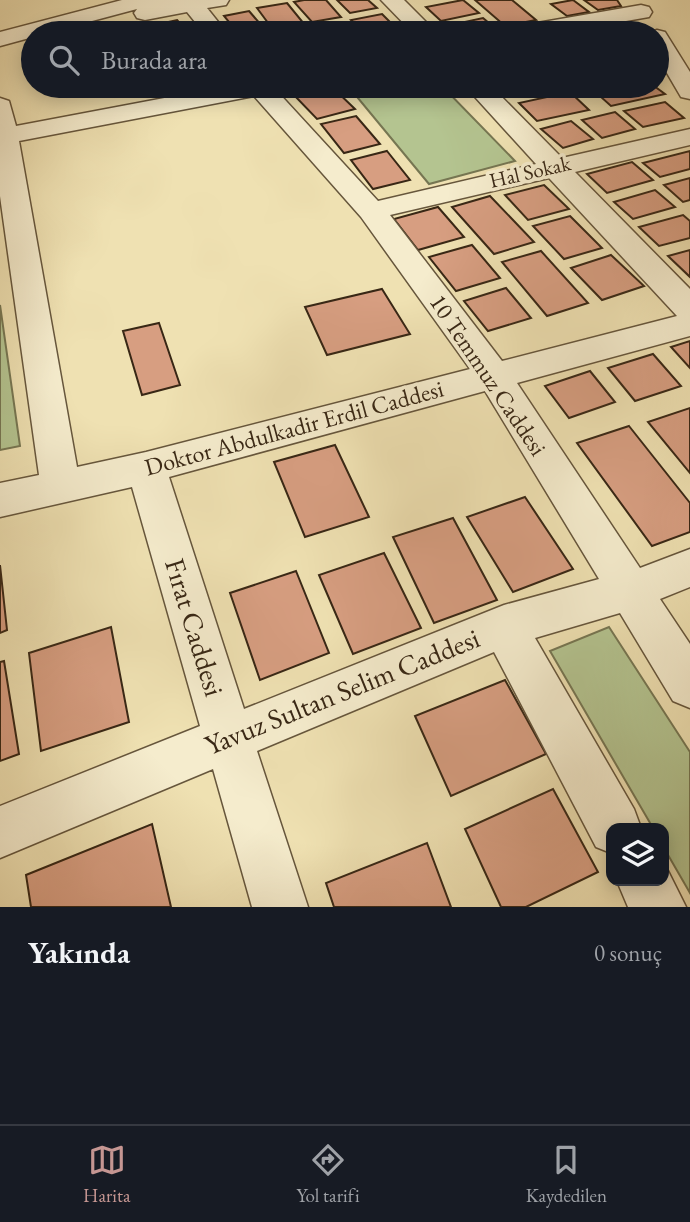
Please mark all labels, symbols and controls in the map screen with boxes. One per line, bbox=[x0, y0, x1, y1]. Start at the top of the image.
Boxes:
search box bbox=[21, 21, 669, 98]
icon: search bbox=[45, 41, 83, 79]
text: Burada ara bbox=[101, 43, 207, 77]
street label: Hal Sokak bbox=[487, 149, 574, 194]
street label: 10 Temmuz Caddesi bbox=[423, 288, 554, 462]
street label: Doktor Abdulkadir Erdil Caddesi bbox=[141, 373, 447, 482]
street label: Fırat Caddesi bbox=[157, 554, 233, 700]
street label: Yavuz Sultan Selim Caddesi bbox=[199, 619, 485, 763]
map controls bbox=[606, 823, 669, 886]
button: layers bbox=[606, 823, 669, 886]
text: Yakında bbox=[28, 933, 130, 972]
text: 0 sonuç bbox=[594, 938, 662, 968]
tab: Harita bbox=[83, 1141, 131, 1208]
tab: Yol tarifi bbox=[297, 1141, 360, 1208]
tab: Kaydedilen bbox=[526, 1141, 607, 1208]

